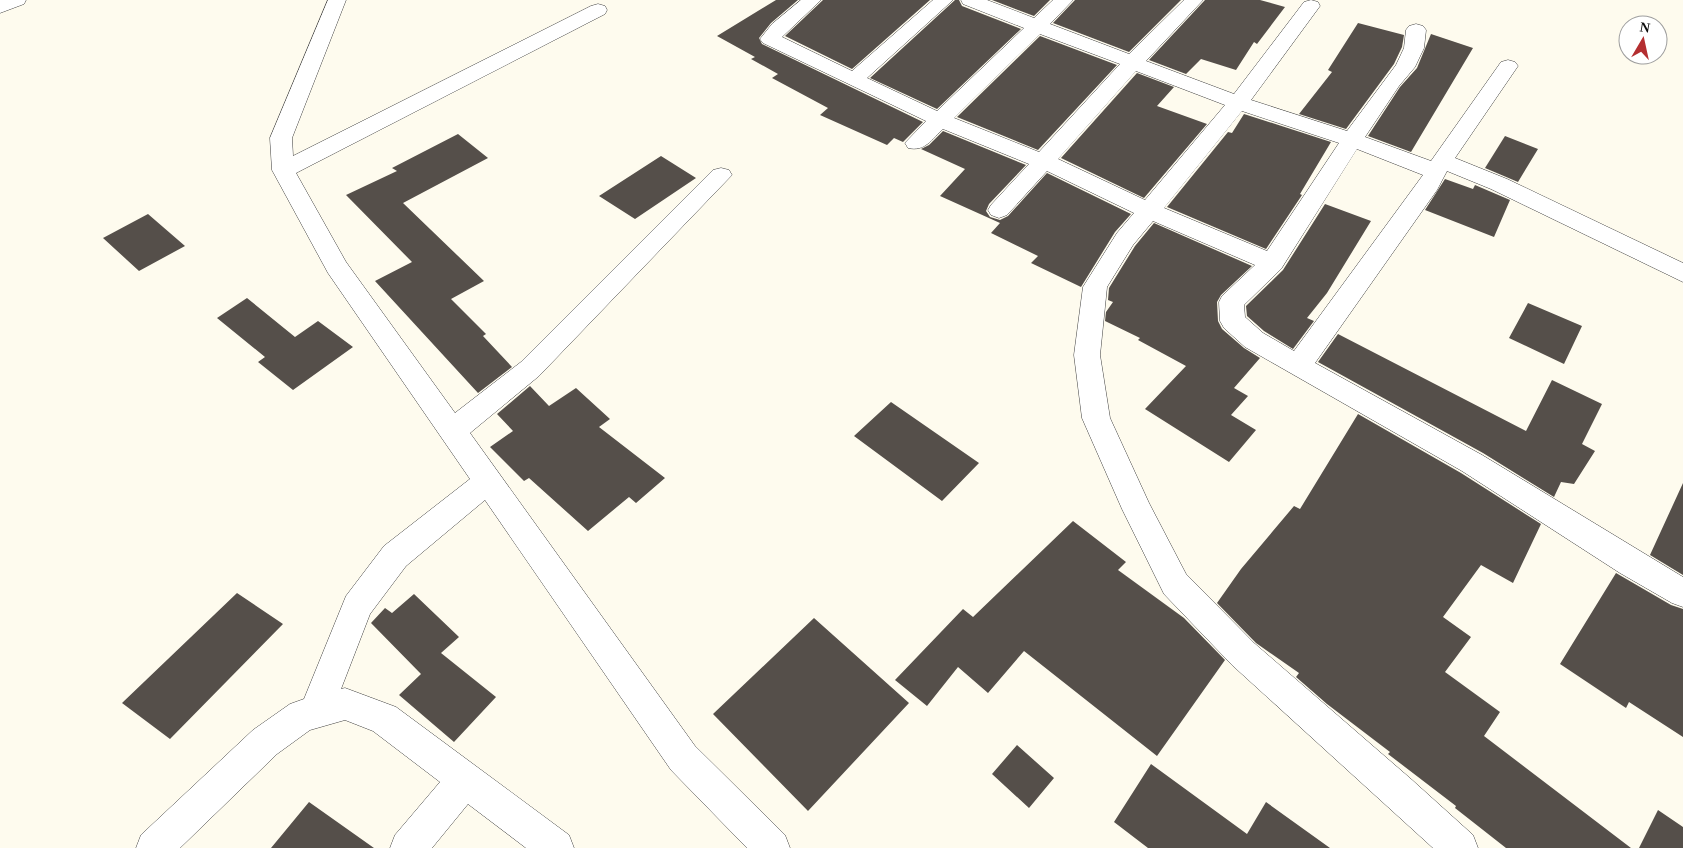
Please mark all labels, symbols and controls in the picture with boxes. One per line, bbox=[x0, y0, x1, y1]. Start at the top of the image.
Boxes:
north arrow bbox=[1618, 15, 1668, 65]
text: N bbox=[1639, 19, 1651, 36]

